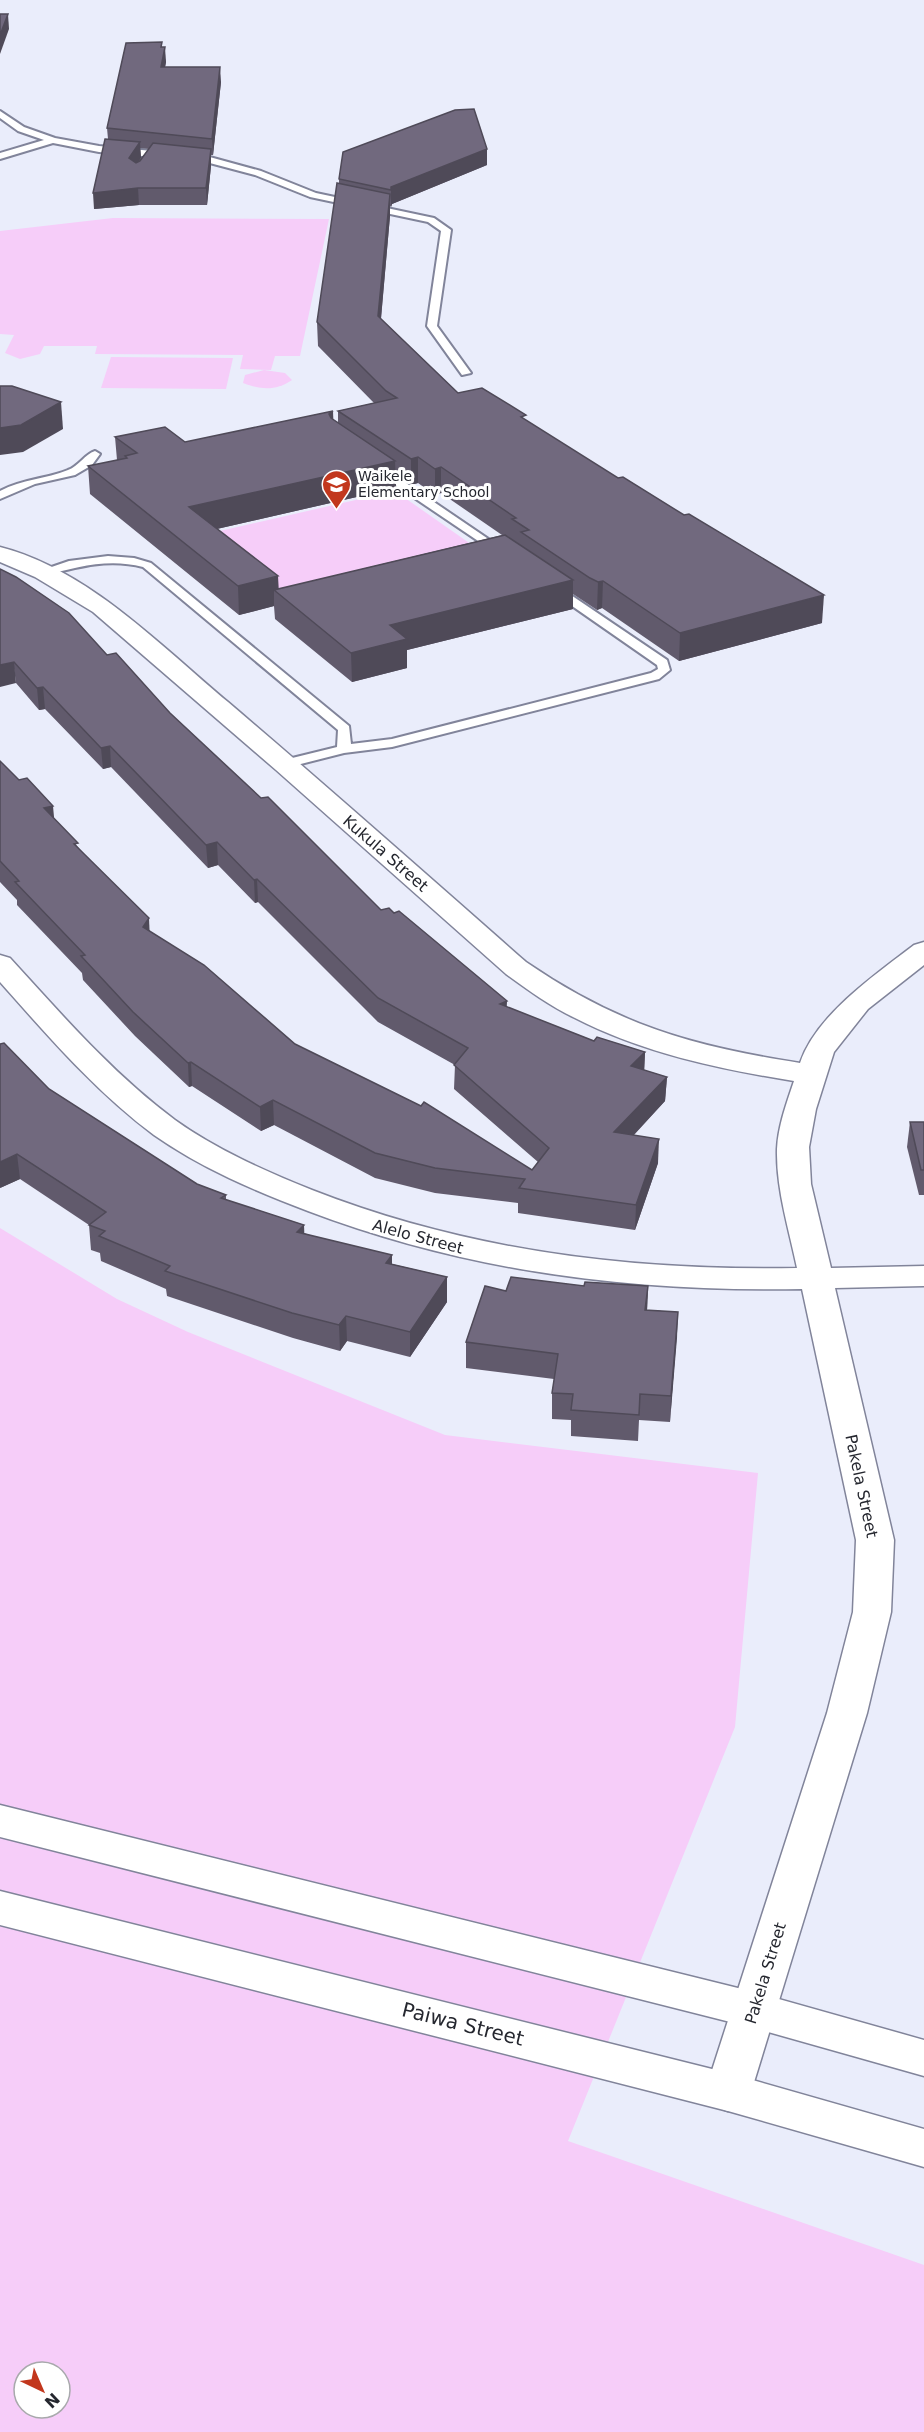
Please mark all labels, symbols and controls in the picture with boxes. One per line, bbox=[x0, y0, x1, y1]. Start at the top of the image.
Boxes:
school or university icon: Waikele Elementary School bbox=[321, 468, 353, 510]
place label: Waikele Elementary School bbox=[358, 468, 490, 500]
street label: Kukula Street bbox=[339, 811, 432, 896]
street label: Alelo Street bbox=[370, 1215, 465, 1258]
street label: Pakela Street bbox=[841, 1433, 882, 1540]
street label: Pakela Street bbox=[741, 1920, 790, 2026]
street label: Paiwa Street bbox=[400, 1997, 527, 2051]
north arrow bbox=[12, 2360, 72, 2420]
text: N bbox=[41, 2389, 63, 2412]

